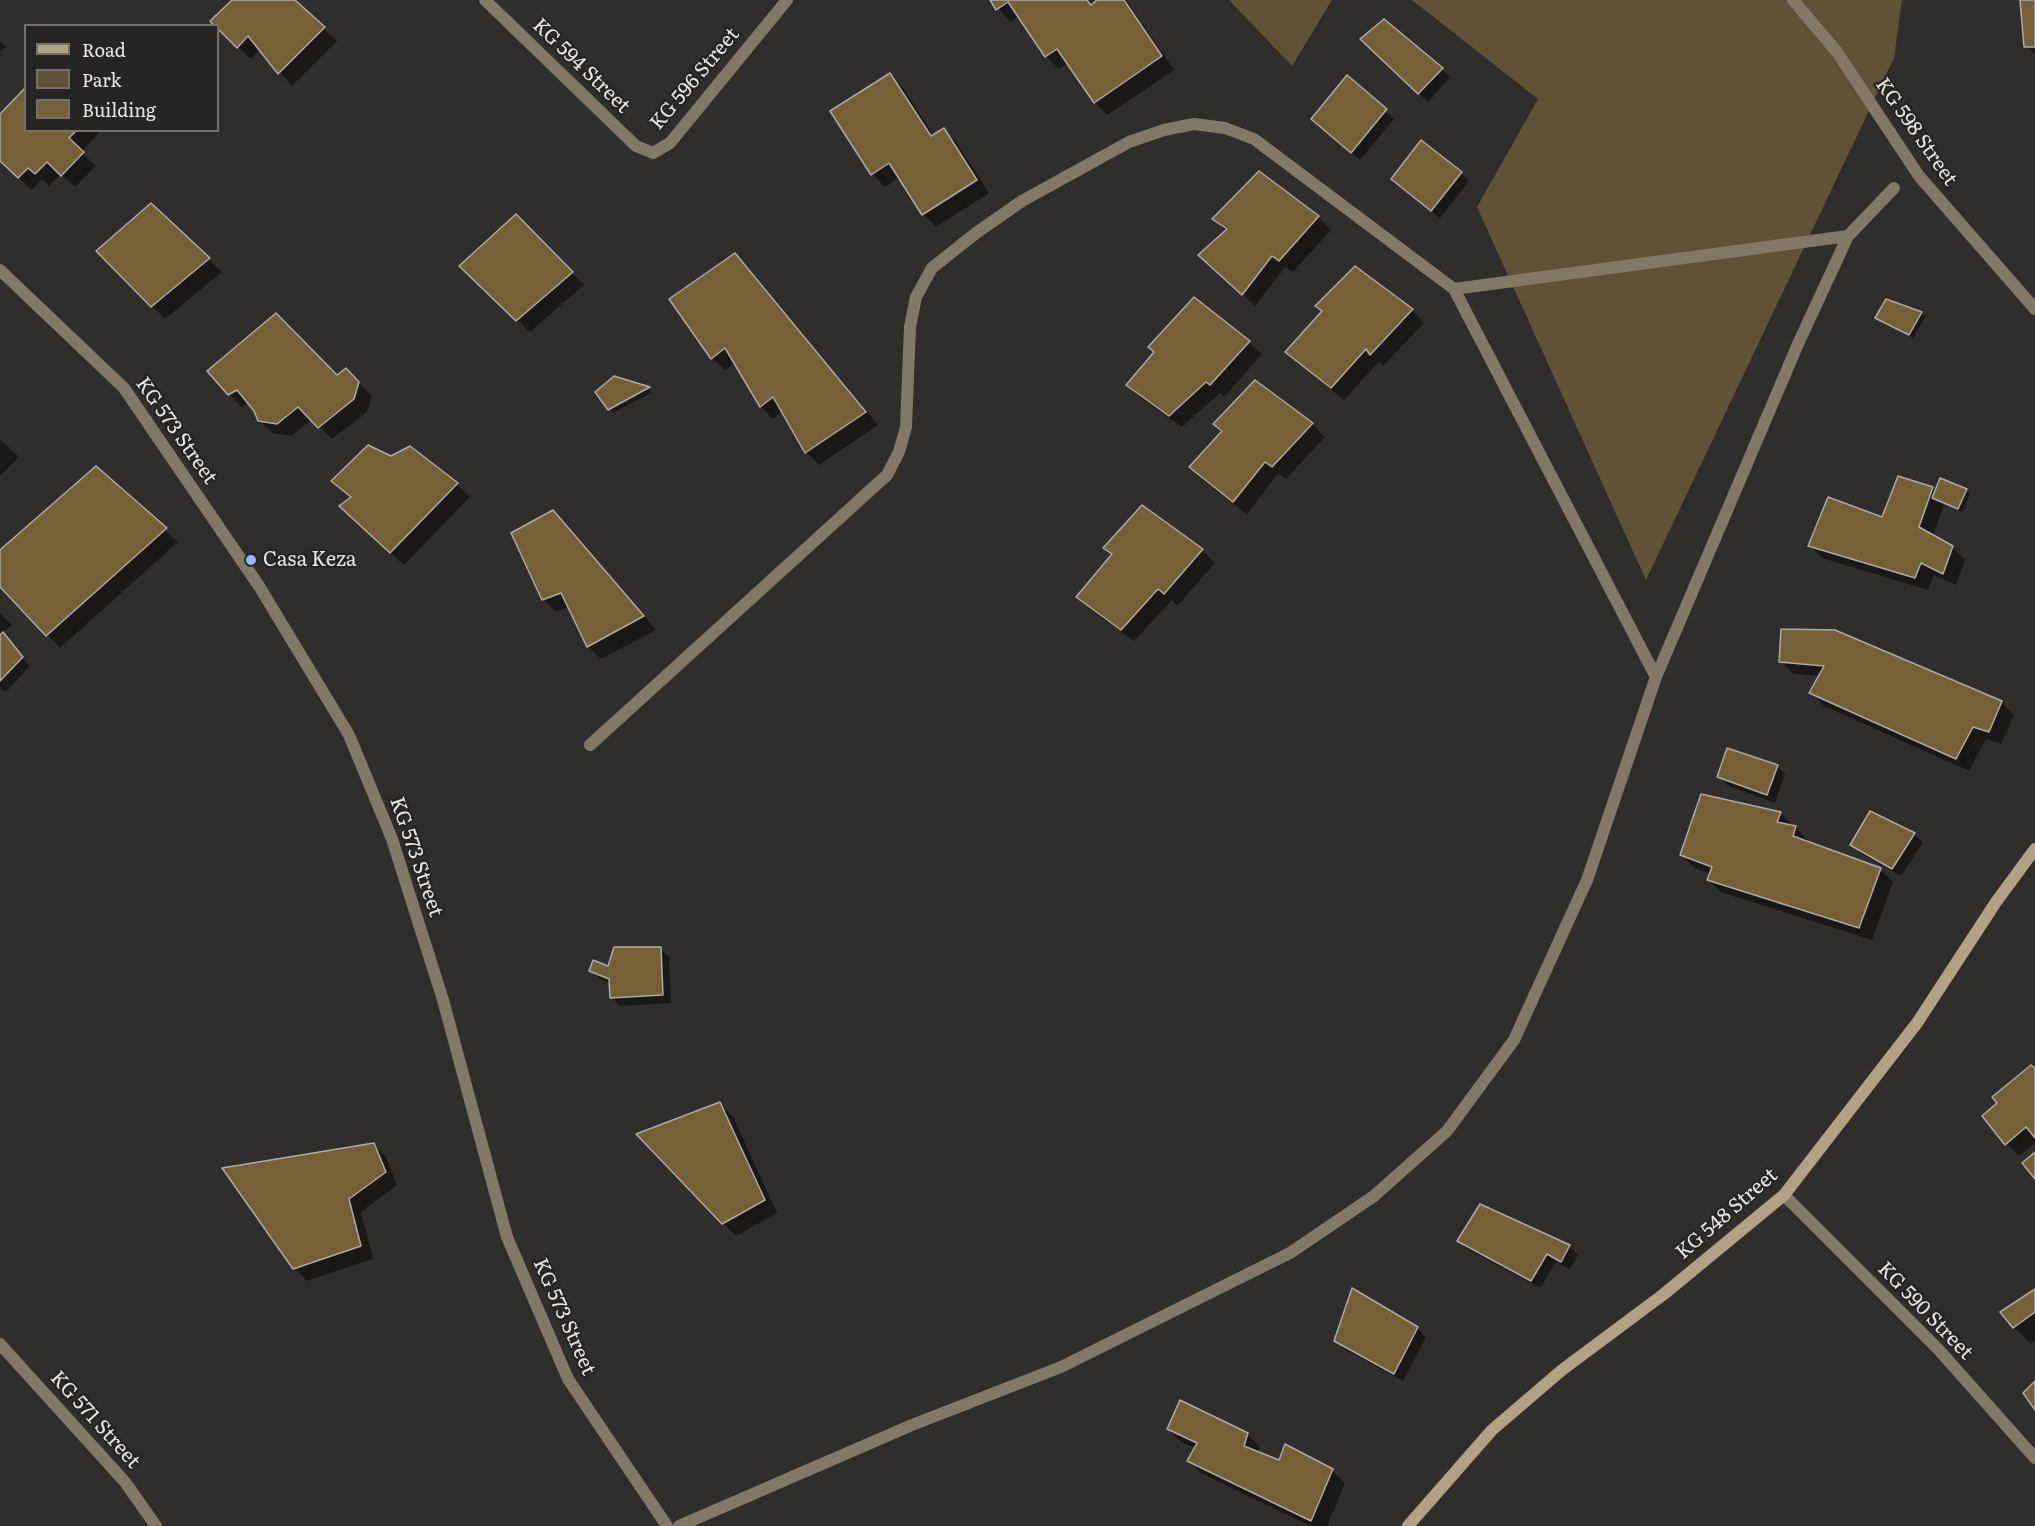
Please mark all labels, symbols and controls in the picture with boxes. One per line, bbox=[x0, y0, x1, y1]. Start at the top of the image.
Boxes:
street label: KG 594 Street bbox=[527, 14, 635, 118]
street label: KG 596 Street bbox=[645, 23, 745, 135]
legend bbox=[24, 24, 219, 132]
text: Road bbox=[82, 36, 126, 63]
text: Park bbox=[82, 66, 121, 93]
street label: KG 598 Street bbox=[1870, 73, 1962, 191]
text: Building bbox=[82, 96, 156, 123]
street label: KG 573 Street bbox=[130, 373, 222, 489]
place label: Casa Keza bbox=[263, 548, 357, 572]
marker: Casa Keza bbox=[244, 553, 258, 567]
street label: KG 573 Street bbox=[384, 794, 448, 920]
street label: KG 548 Street bbox=[1671, 1163, 1783, 1265]
street label: KG 573 Street bbox=[528, 1255, 600, 1379]
street label: KG 590 Street bbox=[1872, 1257, 1978, 1365]
street label: KG 571 Street bbox=[45, 1366, 145, 1474]

